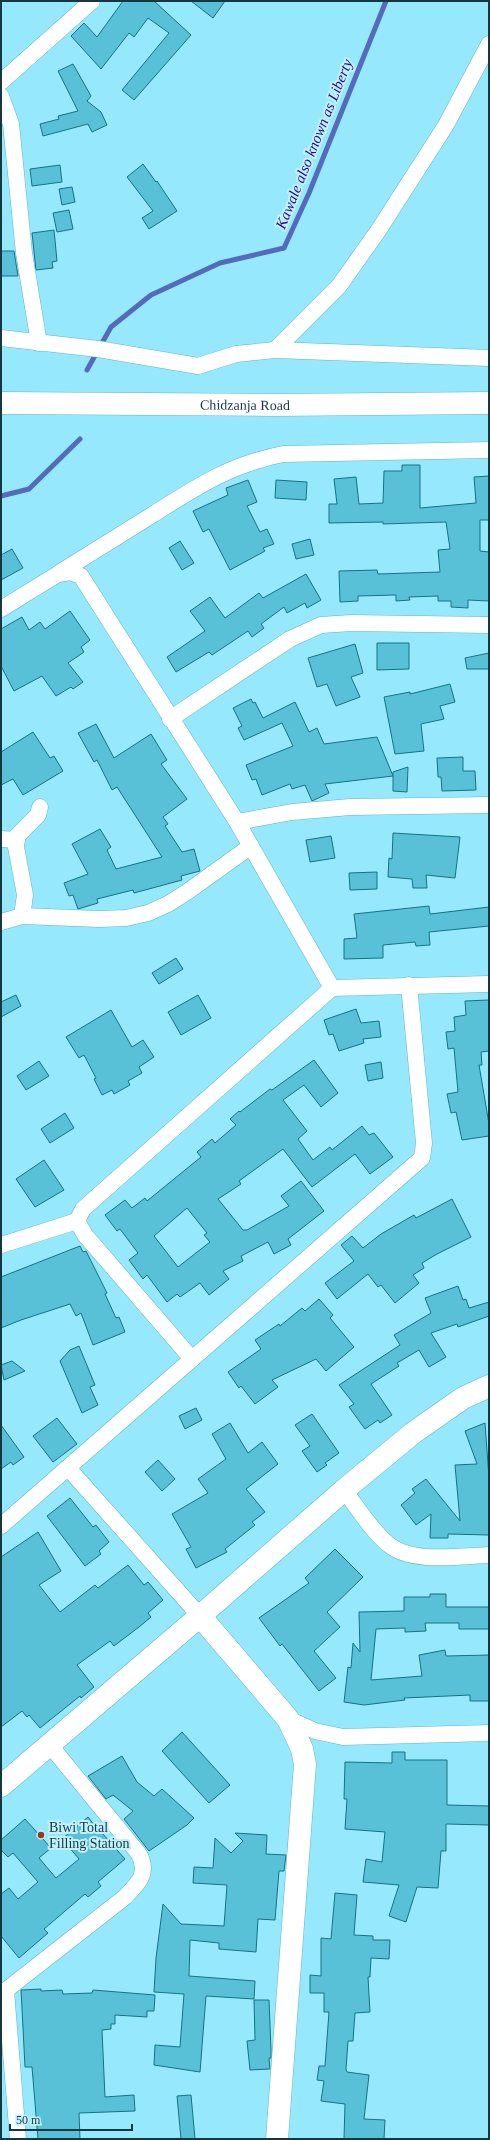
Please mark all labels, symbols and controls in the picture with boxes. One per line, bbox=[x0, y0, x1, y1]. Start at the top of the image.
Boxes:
water label: Kawale also known as Liberty bbox=[272, 56, 356, 232]
street label: Chidzanja Road bbox=[200, 397, 290, 413]
place label: Biwi Total Filling Station bbox=[49, 1820, 130, 1851]
marker: Biwi Total Filling Station bbox=[36, 1830, 46, 1840]
scale bar bbox=[10, 2106, 132, 2132]
text: 50 m bbox=[16, 2113, 41, 2127]

